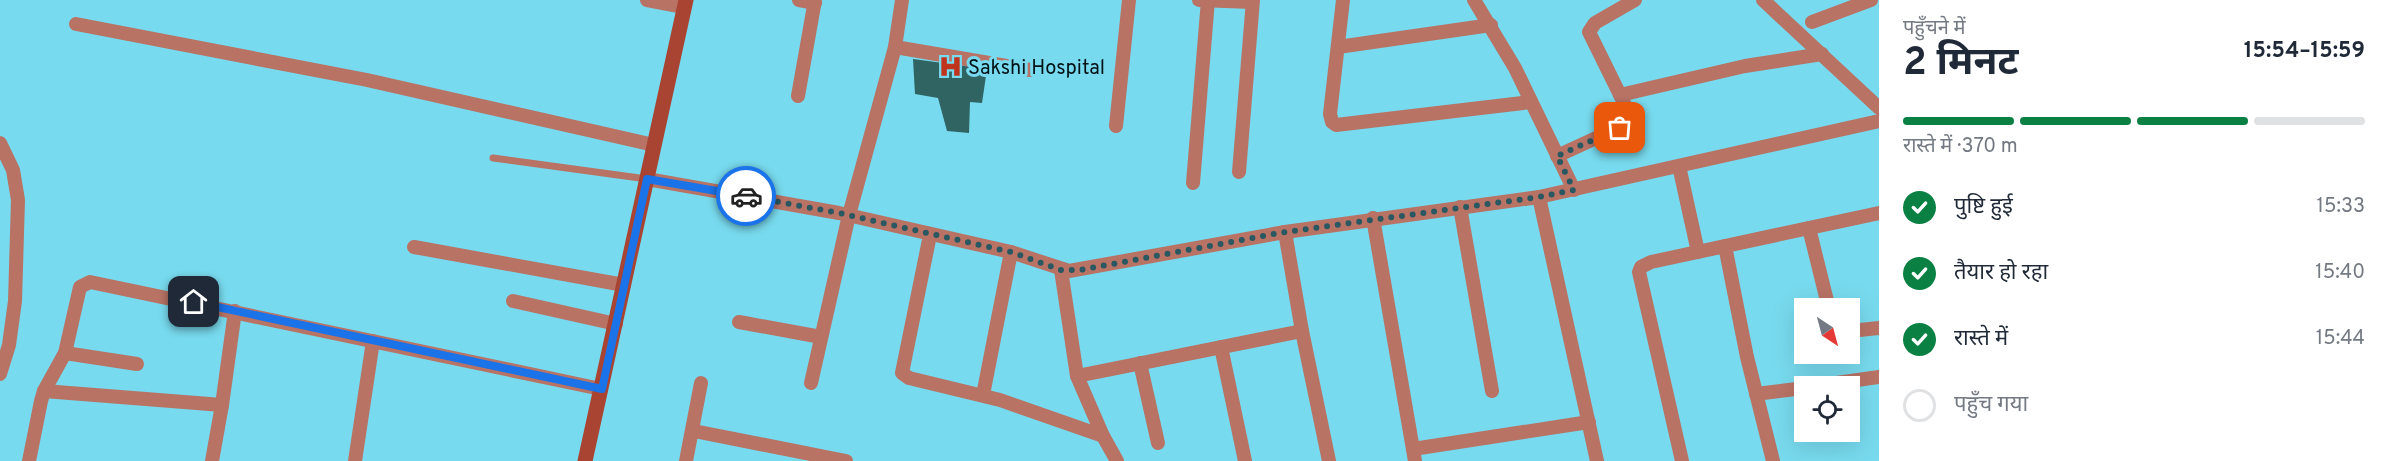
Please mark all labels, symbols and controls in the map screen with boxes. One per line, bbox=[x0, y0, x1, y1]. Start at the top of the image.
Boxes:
text: पहुँचने में bbox=[1903, 16, 1965, 42]
text: 15:54–15:59 bbox=[2244, 38, 2365, 65]
text: 2 मिनट bbox=[1903, 40, 2018, 89]
hospital icon: Sakshi Hospital bbox=[937, 54, 963, 80]
place label: Sakshi Hospital bbox=[968, 56, 1105, 82]
pin bbox=[1594, 102, 1645, 153]
icon: bag bbox=[1603, 111, 1636, 144]
text: रास्ते में · 370 m bbox=[1903, 134, 2018, 160]
courier bbox=[716, 166, 776, 226]
icon: car bbox=[730, 180, 763, 213]
icon: check bbox=[1903, 191, 1936, 224]
text: पुष्टि हुई bbox=[1954, 194, 2013, 221]
text: 15:33 bbox=[2317, 194, 2365, 220]
icon: check bbox=[1903, 257, 1936, 290]
text: तैयार हो रहा bbox=[1954, 260, 2048, 287]
text: 15:40 bbox=[2315, 260, 2365, 286]
pin bbox=[168, 276, 219, 327]
icon: home bbox=[177, 285, 210, 318]
north arrow bbox=[1794, 298, 1860, 364]
map controls bbox=[1794, 298, 1860, 442]
icon: check bbox=[1903, 323, 1936, 356]
text: रास्ते में bbox=[1954, 326, 2008, 353]
text: 15:44 bbox=[2316, 326, 2365, 352]
button: locate bbox=[1794, 376, 1860, 442]
text: पहुँच गया bbox=[1954, 392, 2028, 419]

